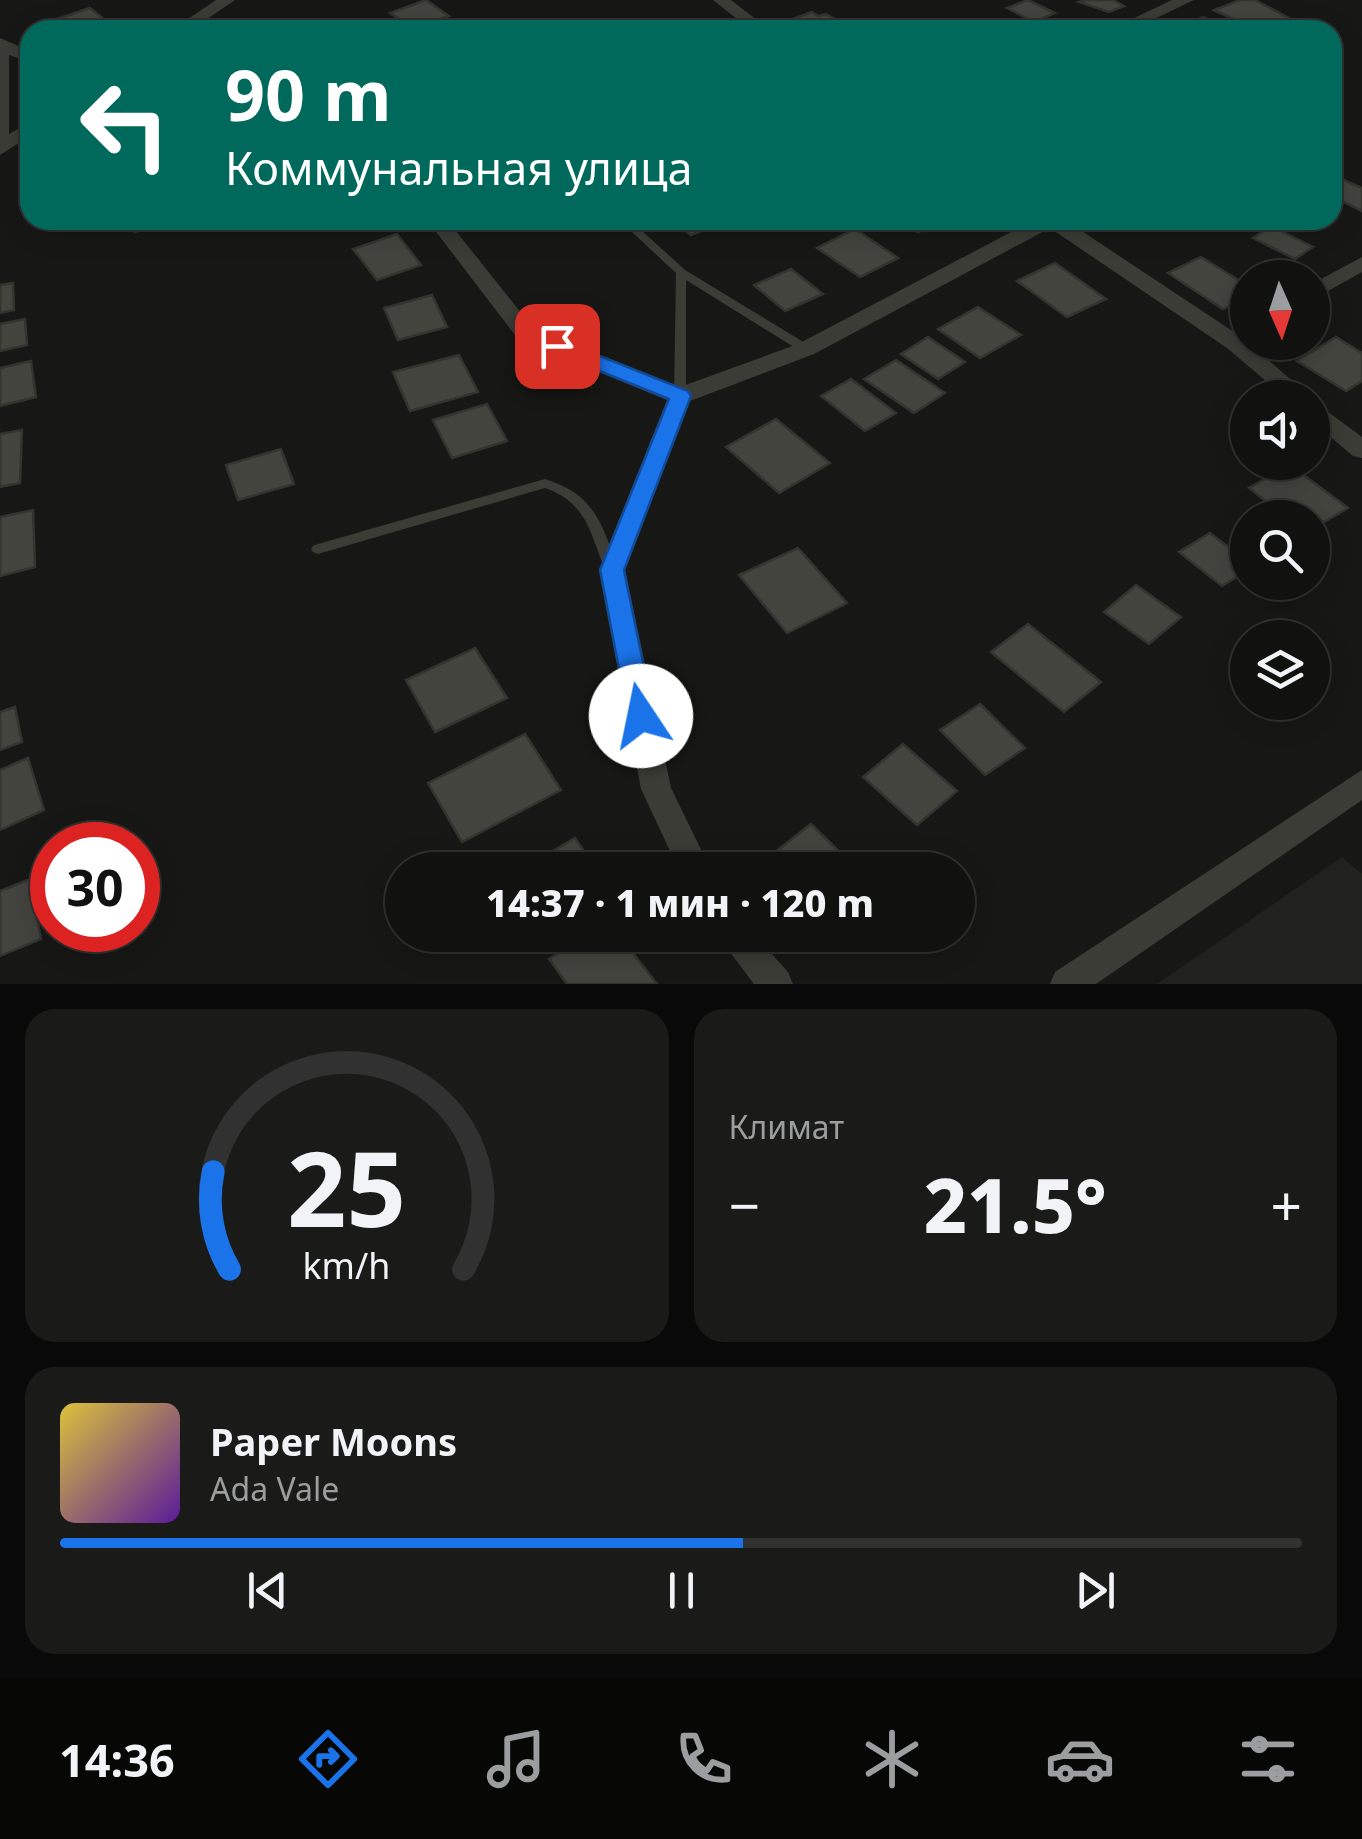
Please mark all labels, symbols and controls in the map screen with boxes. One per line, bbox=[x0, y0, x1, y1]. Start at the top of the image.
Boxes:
text: 90 m bbox=[225, 46, 392, 142]
icon: left bbox=[60, 60, 190, 190]
text: Коммунальная улица bbox=[225, 137, 692, 198]
north arrow bbox=[1230, 260, 1330, 360]
map controls bbox=[1230, 260, 1330, 720]
pin bbox=[515, 304, 600, 389]
icon: arrive bbox=[530, 319, 585, 374]
button: sound bbox=[1230, 380, 1330, 480]
button: search bbox=[1230, 500, 1330, 600]
button: layers bbox=[1230, 620, 1330, 720]
position arrow bbox=[589, 664, 693, 768]
speed limit sign: 30 bbox=[30, 822, 160, 952]
text: 14:37 · 1 мин · 120 m bbox=[486, 876, 874, 928]
text: Климат bbox=[729, 1105, 844, 1148]
text: 25 bbox=[287, 1116, 406, 1257]
text: 21.5° bbox=[924, 1153, 1107, 1255]
text: − bbox=[729, 1167, 760, 1242]
text: + bbox=[1271, 1167, 1302, 1242]
text: km/h bbox=[303, 1241, 391, 1289]
text: Paper Moons bbox=[210, 1415, 457, 1467]
text: Ada Vale bbox=[210, 1467, 339, 1510]
icon: previous bbox=[240, 1563, 295, 1618]
icon: pause bbox=[654, 1563, 709, 1618]
icon: next bbox=[1068, 1563, 1123, 1618]
icon: directions bbox=[293, 1724, 363, 1794]
icon: music bbox=[481, 1724, 551, 1794]
icon: phone bbox=[669, 1724, 739, 1794]
icon: climate bbox=[857, 1724, 927, 1794]
icon: car bbox=[1045, 1724, 1115, 1794]
icon: filters bbox=[1233, 1724, 1303, 1794]
text: 14:36 bbox=[59, 1729, 175, 1790]

